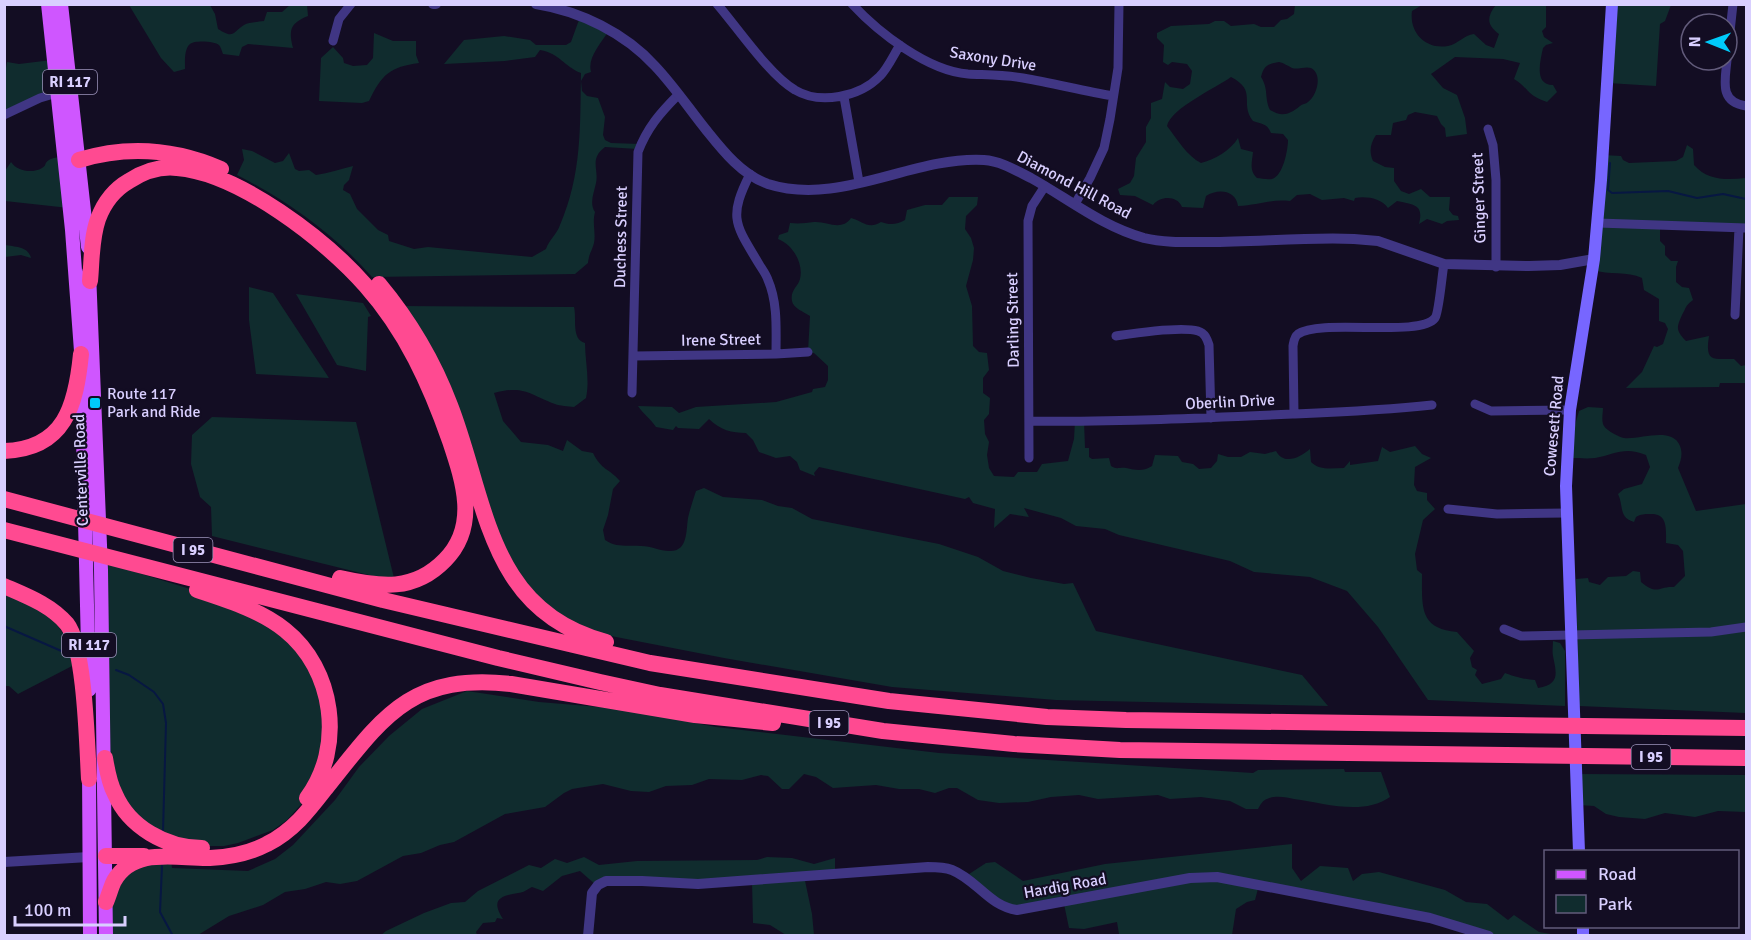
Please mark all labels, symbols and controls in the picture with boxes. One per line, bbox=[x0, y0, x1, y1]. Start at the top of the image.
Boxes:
north arrow bbox=[1679, 12, 1739, 72]
text: N bbox=[1685, 36, 1705, 47]
street label: Saxony Drive bbox=[948, 42, 1038, 76]
road number: RI 117 bbox=[43, 70, 97, 94]
street label: Diamond Hill Road bbox=[1013, 146, 1135, 224]
street label: Ginger Street bbox=[1467, 152, 1491, 244]
street label: Duchess Street bbox=[610, 185, 632, 288]
street label: Darling Street bbox=[1002, 272, 1024, 368]
street label: Irene Street bbox=[681, 329, 762, 351]
street label: Cowesett Road bbox=[1540, 375, 1568, 477]
place label: Route 117 Park and Ride bbox=[107, 384, 201, 422]
street label: Oberlin Drive bbox=[1185, 390, 1275, 414]
marker: Route 117 Park and Ride bbox=[88, 396, 102, 410]
street label: Centerville Road bbox=[69, 414, 93, 526]
road number: I 95 bbox=[174, 538, 212, 562]
road number: RI 117 bbox=[62, 633, 116, 657]
road number: I 95 bbox=[810, 711, 848, 735]
road number: I 95 bbox=[1632, 745, 1670, 769]
legend bbox=[1544, 850, 1739, 928]
text: Road bbox=[1598, 863, 1637, 885]
street label: Hardig Road bbox=[1022, 869, 1108, 903]
scale bar bbox=[15, 889, 124, 927]
text: Park bbox=[1598, 893, 1633, 915]
text: 100 m bbox=[24, 899, 71, 921]

